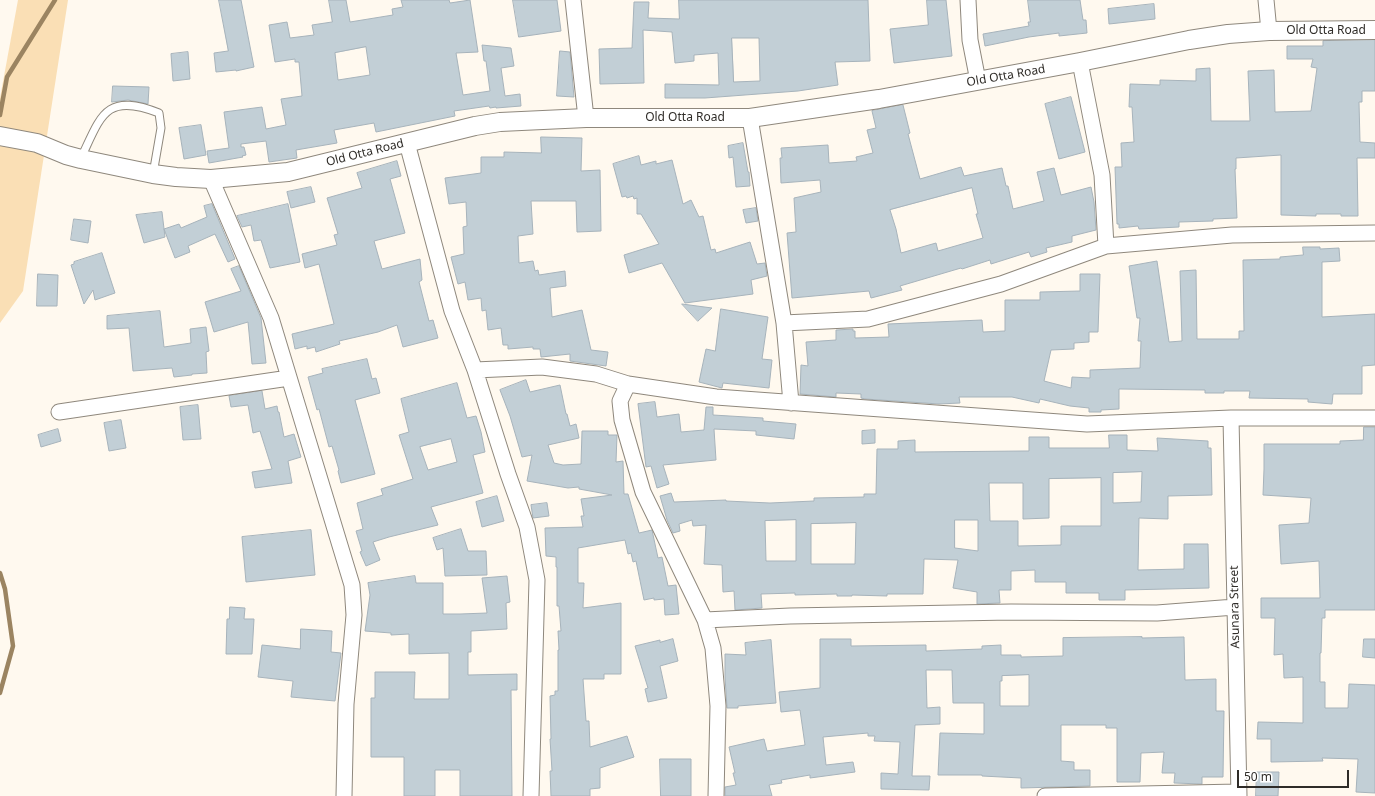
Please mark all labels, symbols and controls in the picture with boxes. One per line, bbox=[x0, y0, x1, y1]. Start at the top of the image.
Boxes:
street label: Old Otta Road bbox=[1286, 24, 1366, 38]
street label: Old Otta Road bbox=[966, 62, 1046, 90]
street label: Old Otta Road bbox=[645, 111, 725, 125]
street label: Old Otta Road bbox=[325, 136, 405, 170]
street label: Asunara Street bbox=[1227, 565, 1243, 649]
scale bar bbox=[1239, 762, 1351, 788]
text: 50 m bbox=[1244, 768, 1272, 785]

